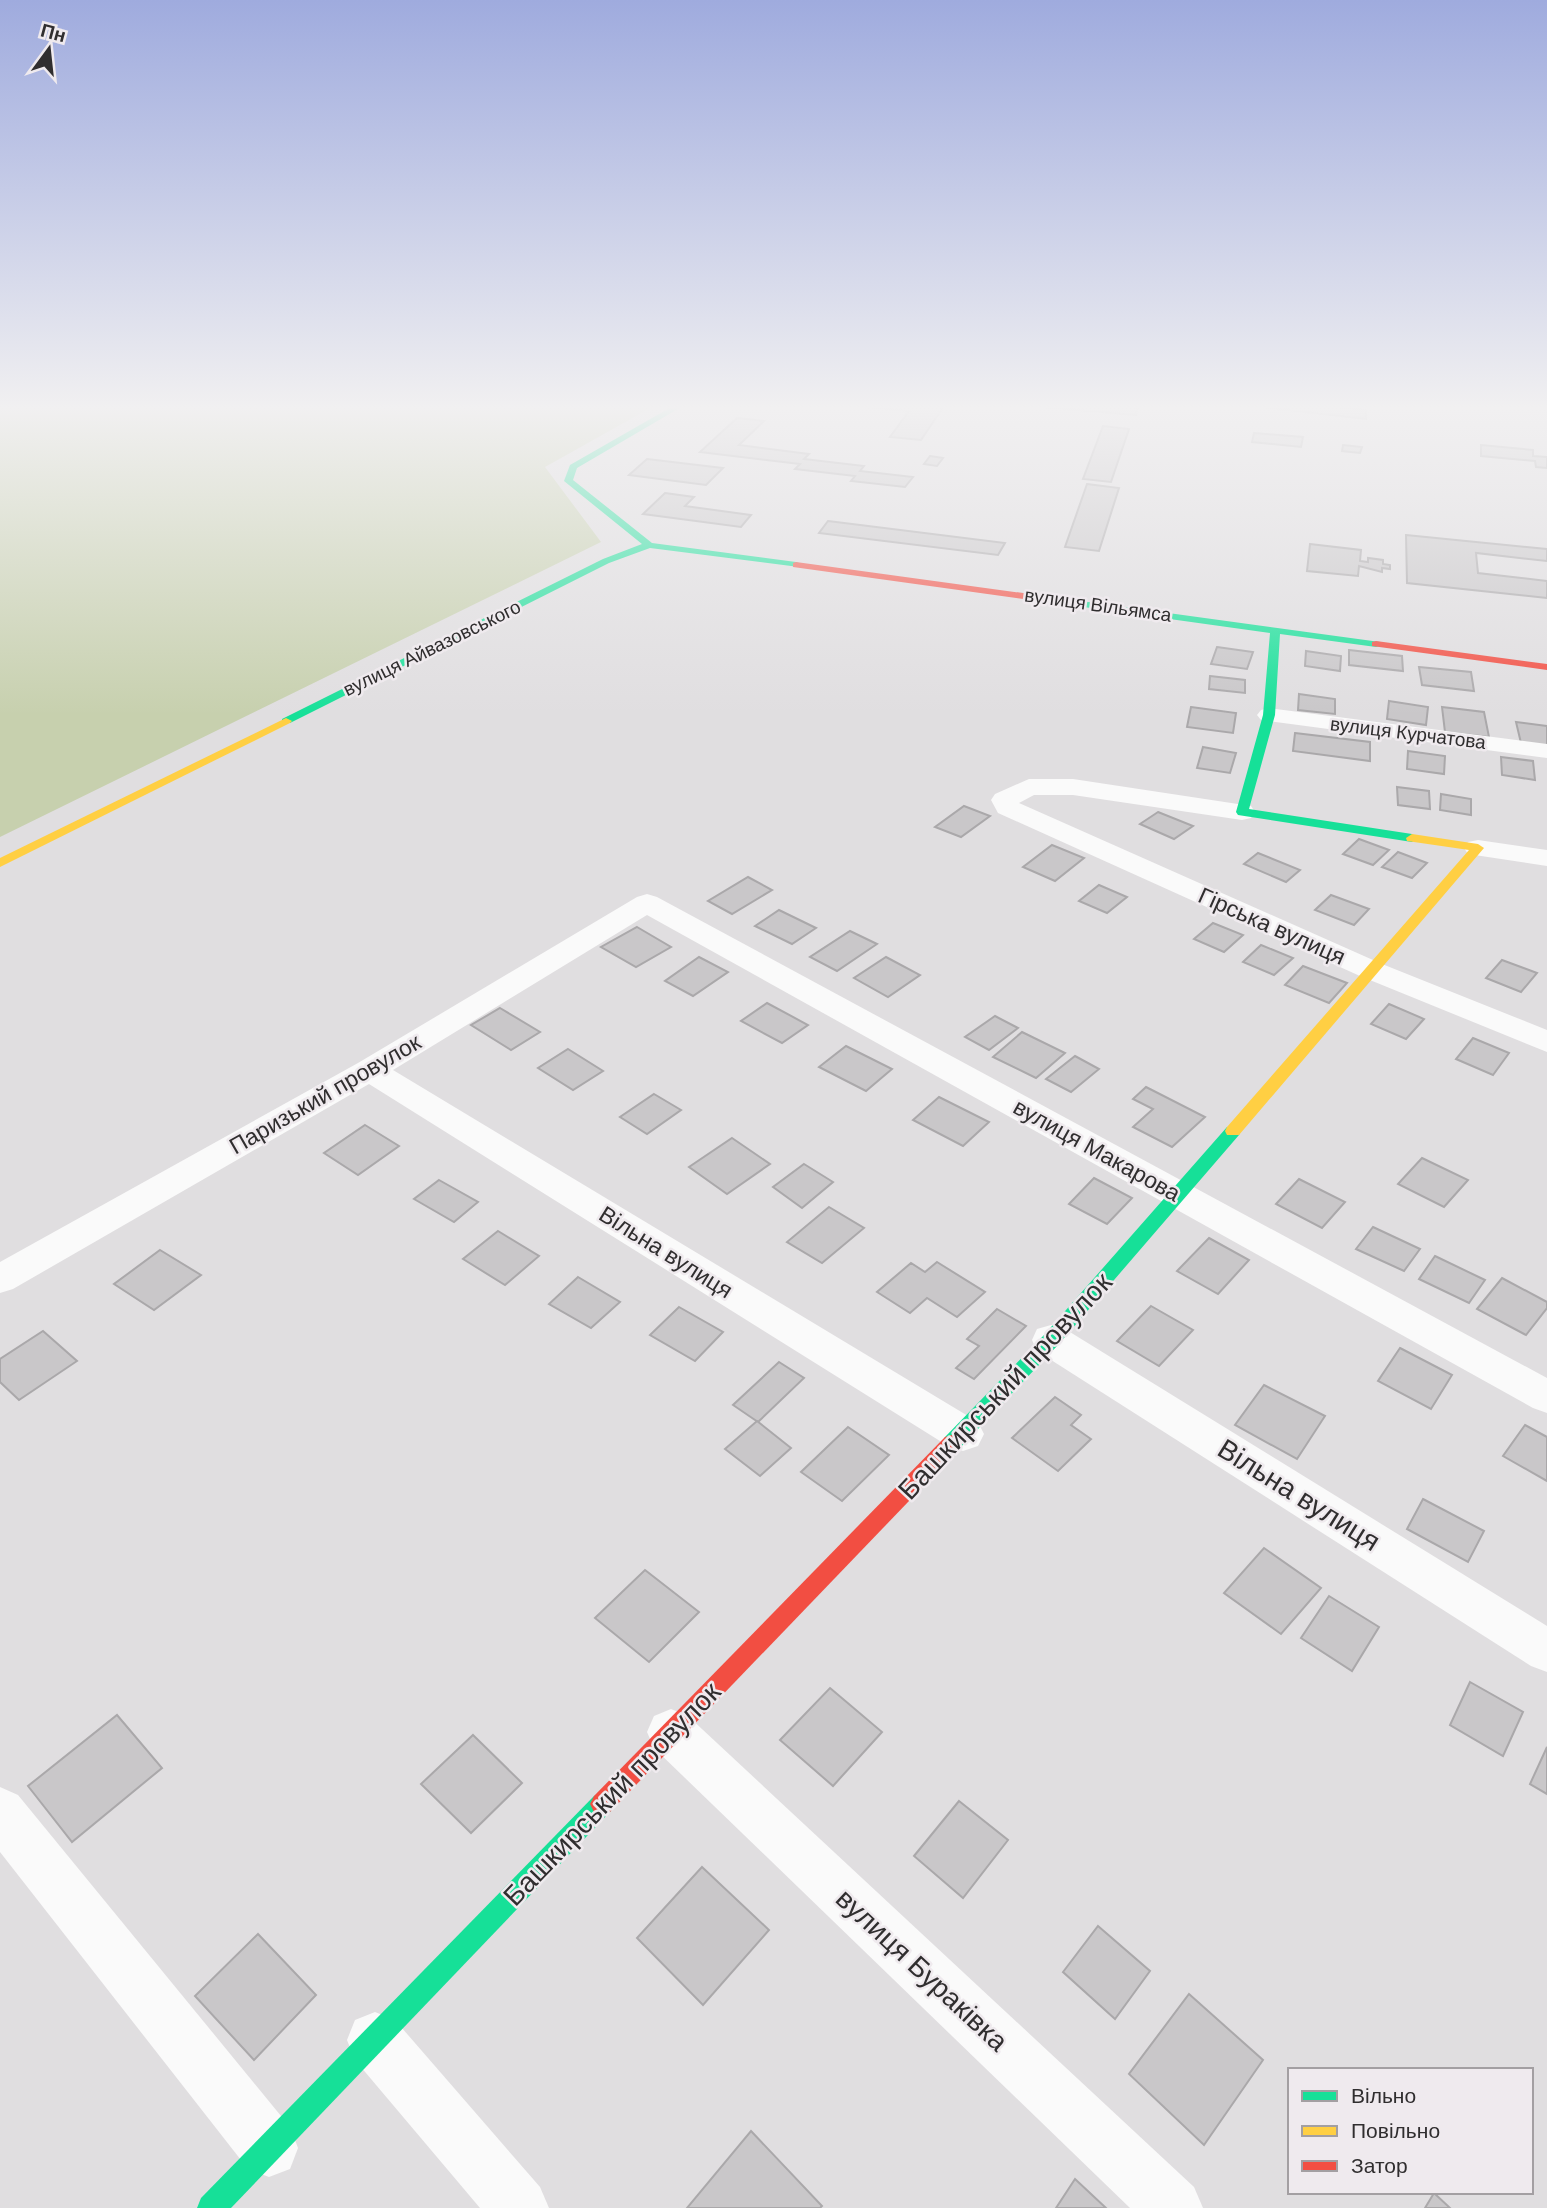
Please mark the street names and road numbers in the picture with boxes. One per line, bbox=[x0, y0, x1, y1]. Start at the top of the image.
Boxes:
street label: вулиця Вільямса bbox=[1023, 582, 1173, 628]
street label: вулиця Айвазовського bbox=[339, 594, 525, 702]
street label: вулиця Курчатова bbox=[1329, 711, 1488, 755]
street label: Гірська вулиця bbox=[1194, 880, 1350, 972]
street label: Паризький провулок bbox=[224, 1026, 427, 1161]
street label: вулиця Макарова bbox=[1008, 1092, 1186, 1208]
street label: Вільна вулиця bbox=[594, 1199, 738, 1305]
street label: Башкирський провулок bbox=[890, 1264, 1121, 1508]
street label: Вільна вулиця bbox=[1211, 1430, 1387, 1560]
street label: Башкирський провулок bbox=[495, 1673, 729, 1914]
street label: вулиця Бураківка bbox=[828, 1881, 1016, 2060]

